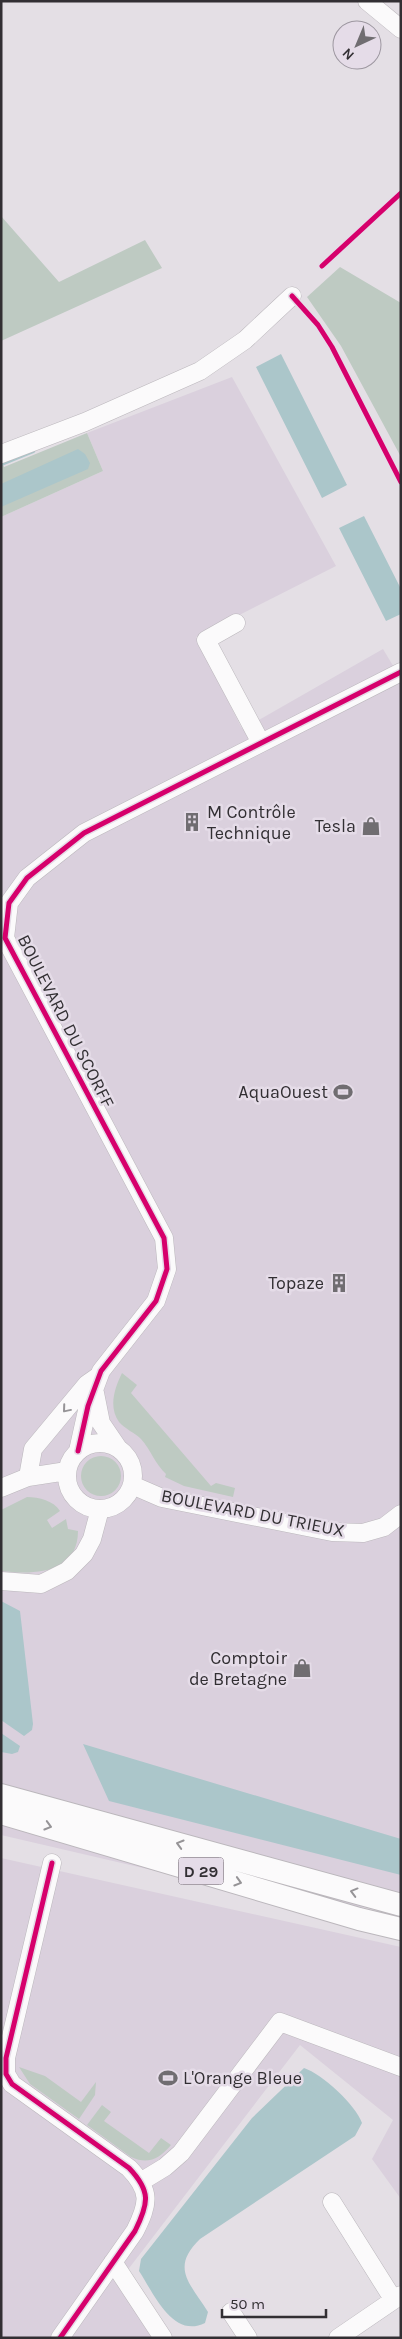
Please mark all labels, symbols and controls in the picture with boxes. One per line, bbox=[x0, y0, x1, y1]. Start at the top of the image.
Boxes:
north arrow bbox=[332, 20, 382, 70]
text: N bbox=[339, 44, 358, 64]
place label: M Contrôle Technique bbox=[207, 801, 296, 844]
building icon: M Contrôle Technique bbox=[181, 811, 203, 833]
place label: Tesla bbox=[315, 815, 356, 837]
shop icon: Tesla bbox=[360, 815, 382, 837]
street label: BOULEVARD DU SCORFF bbox=[13, 931, 119, 1111]
place label: AquaOuest bbox=[238, 1081, 328, 1103]
sports icon: AquaOuest bbox=[332, 1081, 354, 1103]
place label: Topaze bbox=[268, 1272, 324, 1294]
building icon: Topaze bbox=[328, 1272, 350, 1294]
one-way arrow bbox=[62, 1404, 71, 1413]
street label: BOULEVARD DU TRIEUX bbox=[159, 1484, 347, 1542]
place label: Comptoir de Bretagne bbox=[189, 1647, 287, 1690]
shop icon: Comptoir de Bretagne bbox=[291, 1657, 313, 1679]
one-way arrow bbox=[44, 1820, 52, 1830]
one-way arrow bbox=[177, 1840, 185, 1850]
road number: D 29 bbox=[178, 1858, 224, 1884]
one-way arrow bbox=[233, 1876, 241, 1886]
one-way arrow bbox=[349, 1887, 358, 1898]
sports icon: L'Orange Bleue bbox=[157, 2067, 179, 2089]
place label: L'Orange Bleue bbox=[183, 2067, 302, 2089]
scale bar bbox=[222, 2286, 326, 2318]
text: 50 m bbox=[230, 2295, 265, 2313]

